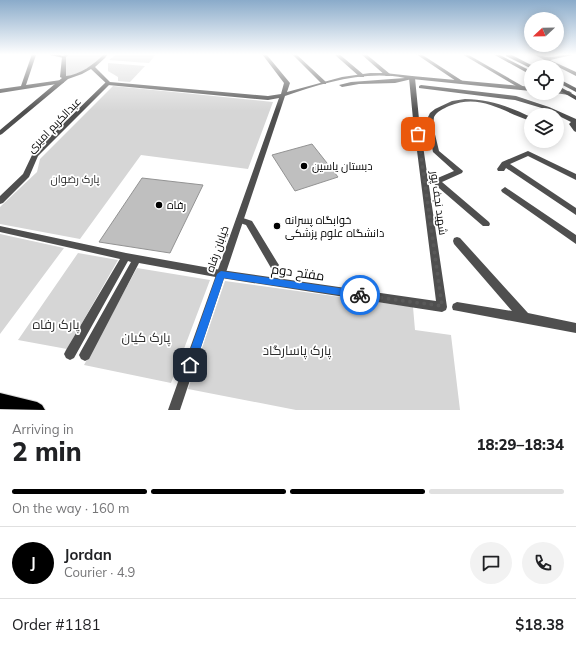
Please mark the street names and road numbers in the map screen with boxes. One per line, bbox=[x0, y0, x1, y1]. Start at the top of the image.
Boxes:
street label: عبدالکریم امیری bbox=[24, 94, 85, 156]
street label: شهید نجف پور bbox=[427, 169, 450, 236]
street label: خیابان رفاه bbox=[203, 224, 231, 274]
street label: مفتح دوم bbox=[270, 260, 326, 286]

